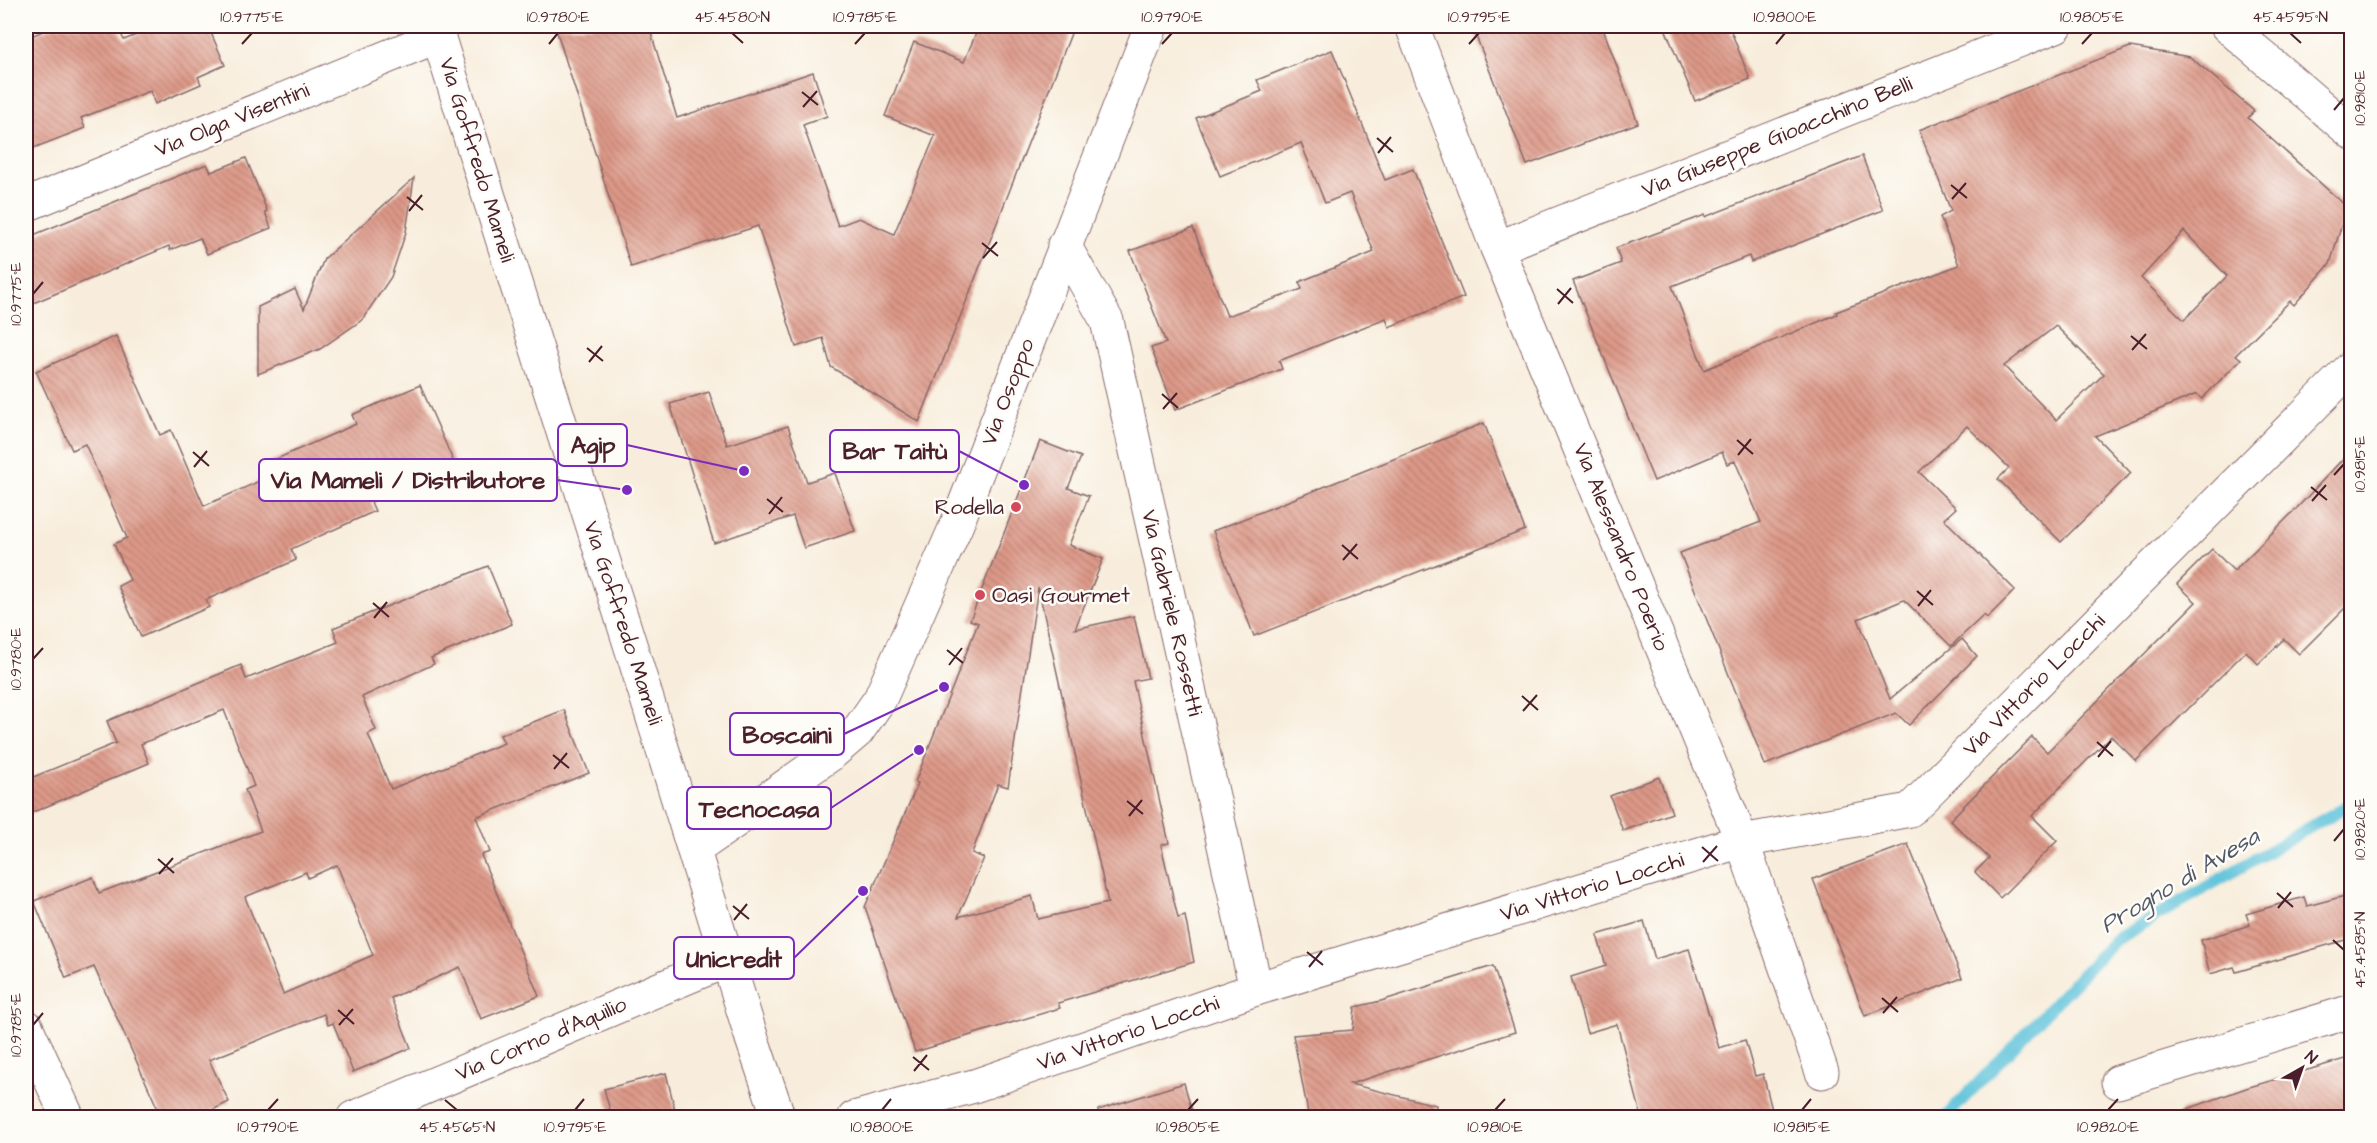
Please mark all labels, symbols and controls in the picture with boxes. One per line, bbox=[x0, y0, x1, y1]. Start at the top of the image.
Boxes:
text: 10.9775°E bbox=[220, 7, 284, 28]
text: 10.9780°E bbox=[527, 7, 589, 28]
text: 45.4580°N bbox=[694, 7, 770, 28]
text: 10.9785°E bbox=[833, 7, 897, 28]
text: 10.9790°E bbox=[1141, 7, 1203, 28]
text: 10.9795°E bbox=[1448, 7, 1510, 28]
text: 10.9800°E bbox=[1754, 7, 1817, 28]
text: 10.9805°E bbox=[2060, 7, 2124, 28]
text: 45.4595°N bbox=[2252, 7, 2328, 28]
street label: Via Goffredo Mameli bbox=[431, 54, 523, 266]
street label: Via Giuseppe Gioacchino Belli bbox=[1637, 68, 1917, 206]
text: 10.9810°E bbox=[2350, 70, 2371, 126]
street label: Via Olga Visentini bbox=[150, 75, 314, 166]
text: 10.9775°E bbox=[6, 262, 27, 326]
street label: Via Osoppo bbox=[973, 334, 1043, 450]
callout: Agip bbox=[558, 424, 627, 466]
text: Agip bbox=[571, 429, 616, 464]
callout: Bar Taitù bbox=[830, 430, 959, 472]
text: Bar Taitù bbox=[843, 435, 947, 469]
text: 10.9815°E bbox=[2350, 436, 2371, 492]
street label: Via Alessandro Poerio bbox=[1565, 438, 1677, 656]
callout: Via Mameli / Distributore bbox=[259, 459, 557, 501]
text: Via Mameli / Distributore bbox=[270, 464, 545, 498]
place label: Rodella bbox=[935, 492, 1004, 523]
marker: Rodella bbox=[1009, 500, 1023, 514]
street label: Via Gabriele Rossetti bbox=[1133, 507, 1211, 719]
street label: Via Goffredo Mameli bbox=[575, 517, 671, 729]
place label: Oasi Gourmet bbox=[992, 580, 1130, 611]
marker: Oasi Gourmet bbox=[973, 588, 987, 602]
street label: Via Vittorio Locchi bbox=[1956, 607, 2112, 763]
text: 10.9780°E bbox=[6, 628, 27, 690]
callout: Boscaini bbox=[730, 713, 844, 755]
text: Boscaini bbox=[742, 719, 832, 753]
callout: Tecnocasa bbox=[687, 787, 831, 829]
text: Tecnocasa bbox=[698, 793, 820, 827]
text: 10.9820°E bbox=[2350, 798, 2371, 860]
water label: Progno di Avesa bbox=[2094, 819, 2268, 943]
street label: Via Vittorio Locchi bbox=[1496, 844, 1688, 930]
text: 45.4585°N bbox=[2350, 912, 2371, 988]
callout: Unicredit bbox=[674, 937, 794, 979]
text: Unicredit bbox=[686, 943, 782, 977]
street label: Via Vittorio Locchi bbox=[1033, 987, 1223, 1079]
street label: Via Corno d'Aquilio bbox=[451, 989, 632, 1089]
text: 10.9785°E bbox=[6, 993, 27, 1057]
north arrow bbox=[2272, 1038, 2332, 1098]
text: N bbox=[2300, 1046, 2322, 1069]
text: 10.9790°E bbox=[237, 1117, 299, 1138]
text: 45.4565°N bbox=[419, 1117, 495, 1138]
text: 10.9795°E bbox=[544, 1117, 606, 1138]
text: 10.9800°E bbox=[851, 1117, 914, 1138]
text: 10.9805°E bbox=[1156, 1117, 1220, 1138]
text: 10.9810°E bbox=[1467, 1117, 1523, 1138]
text: 10.9815°E bbox=[1774, 1117, 1830, 1138]
text: 10.9820°E bbox=[2077, 1117, 2139, 1138]

